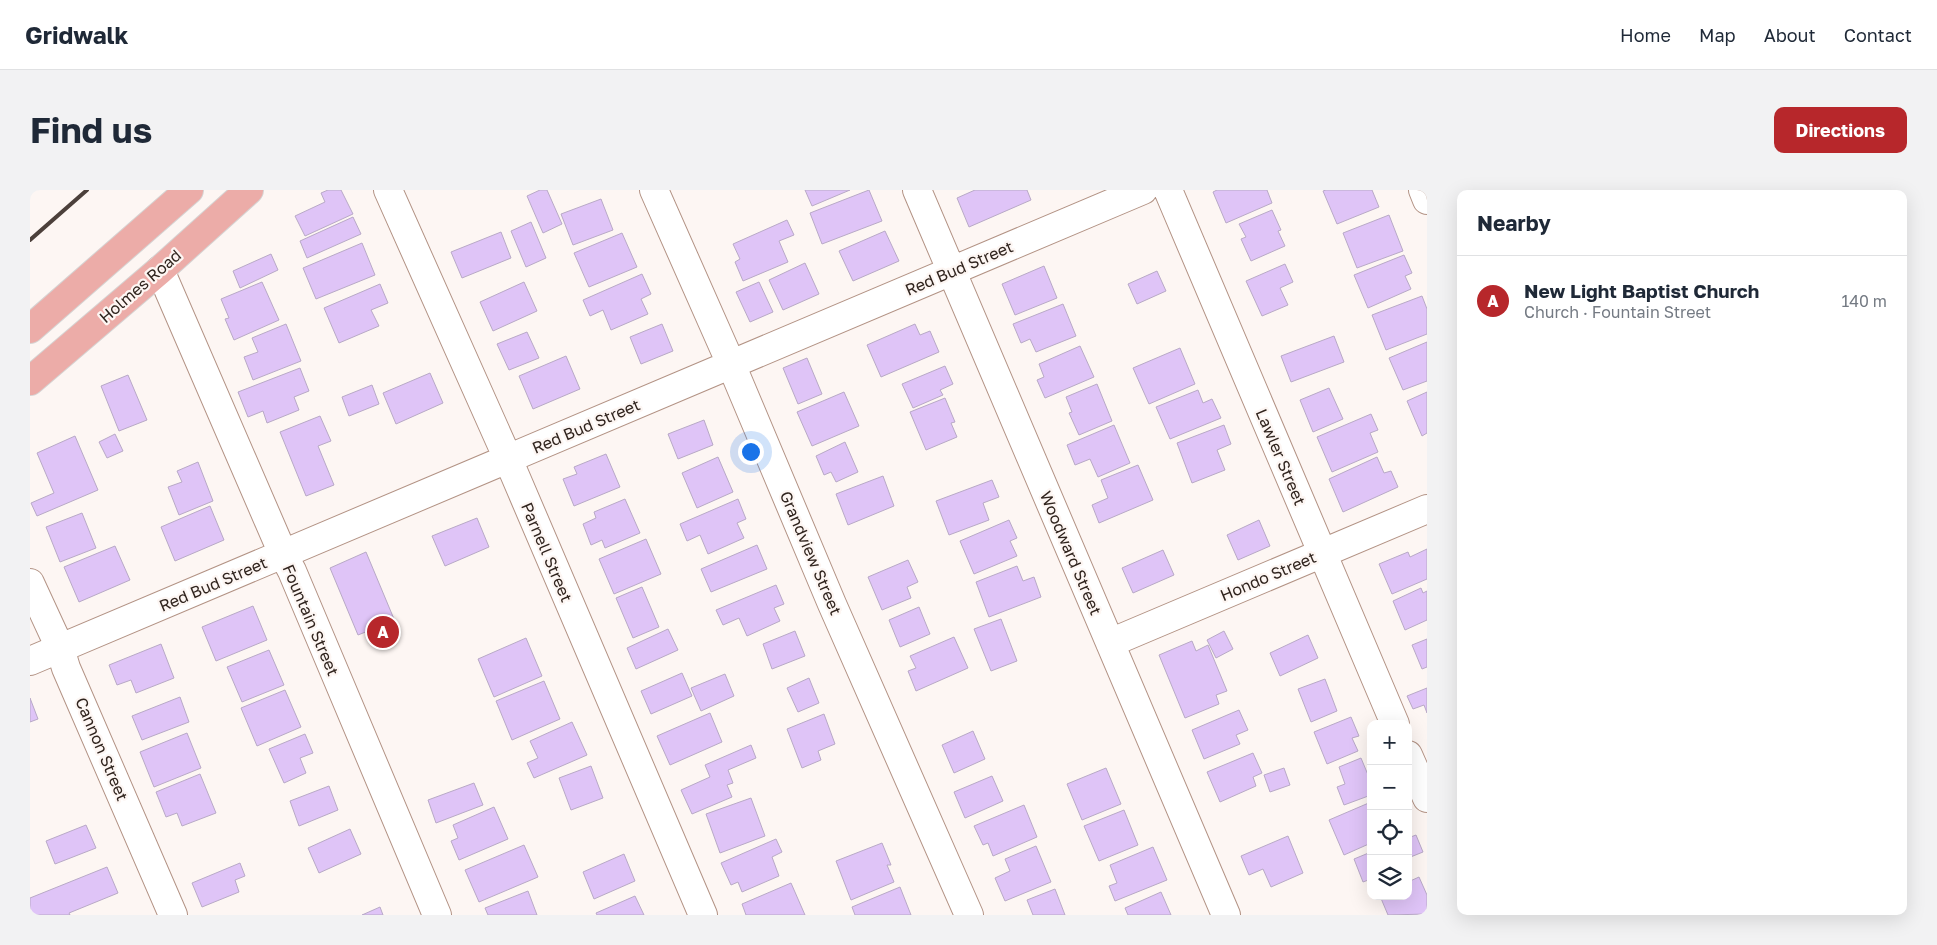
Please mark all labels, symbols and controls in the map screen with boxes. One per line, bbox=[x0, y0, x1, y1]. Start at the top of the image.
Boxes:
text: Gridwalk bbox=[25, 20, 129, 49]
text: Home bbox=[1620, 24, 1671, 46]
text: Map bbox=[1699, 24, 1736, 46]
text: About bbox=[1764, 24, 1816, 46]
text: Contact bbox=[1844, 24, 1912, 46]
button: Directions bbox=[1774, 107, 1907, 153]
text: Find us bbox=[30, 109, 152, 151]
text: Nearby bbox=[1477, 210, 1551, 236]
street label: Red Bud Street bbox=[902, 236, 1016, 300]
street label: Holmes Road bbox=[95, 245, 185, 327]
text: New Light Baptist Church bbox=[1524, 279, 1759, 302]
text: A bbox=[1487, 291, 1499, 311]
text: 140 m bbox=[1841, 291, 1887, 311]
text: Church · Fountain Street bbox=[1524, 302, 1711, 322]
street label: Red Bud Street bbox=[529, 394, 643, 458]
street label: Lawler Street bbox=[1252, 406, 1310, 508]
your location bbox=[738, 439, 764, 465]
street label: Grandview Street bbox=[776, 488, 846, 618]
street label: Woodward Street bbox=[1036, 488, 1106, 618]
street label: Parnell Street bbox=[517, 499, 577, 605]
street label: Hondo Street bbox=[1217, 547, 1319, 605]
street label: Red Bud Street bbox=[156, 552, 270, 616]
street label: Fountain Street bbox=[278, 561, 344, 679]
pin: A bbox=[367, 613, 399, 651]
street label: Cannon Street bbox=[71, 694, 133, 804]
map controls bbox=[1367, 720, 1412, 900]
button: + bbox=[1367, 720, 1412, 765]
button: − bbox=[1367, 765, 1412, 810]
button: locate bbox=[1367, 810, 1412, 855]
button: layers bbox=[1367, 855, 1412, 900]

